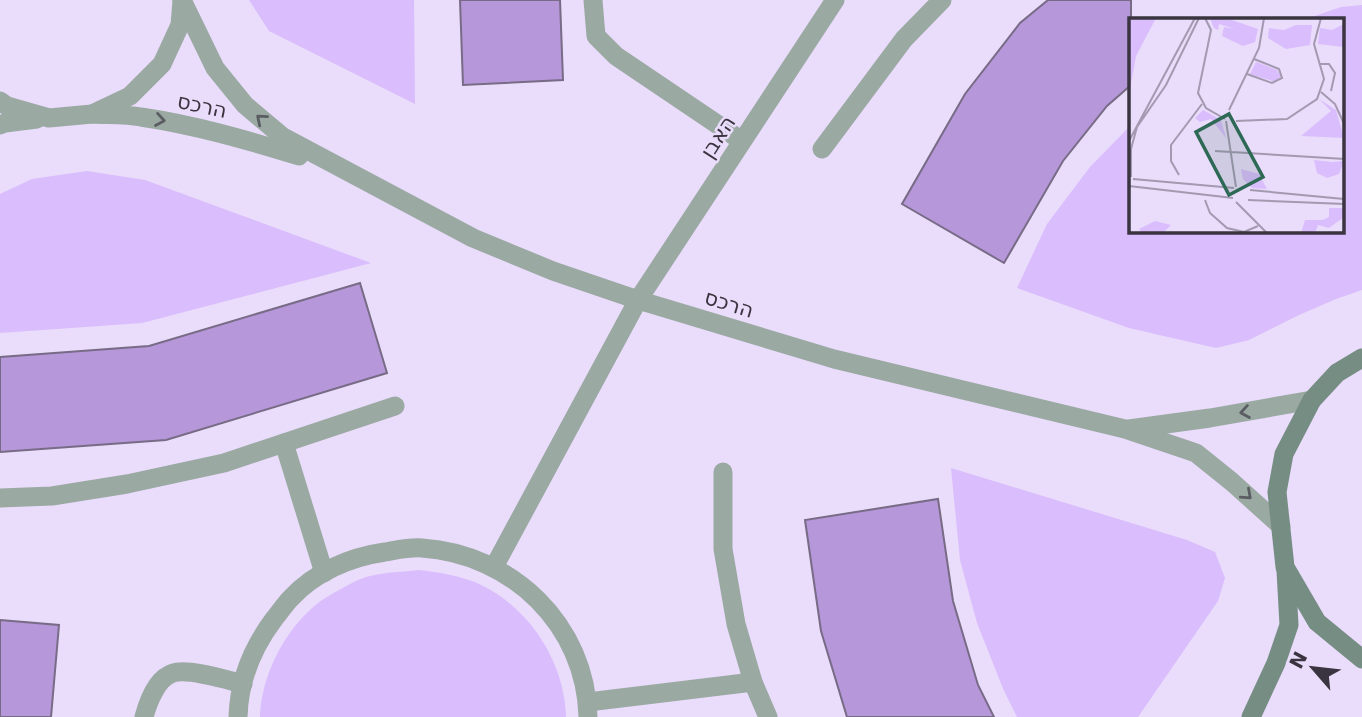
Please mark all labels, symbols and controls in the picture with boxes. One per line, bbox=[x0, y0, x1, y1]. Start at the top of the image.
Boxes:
inset map bbox=[1129, 18, 1344, 233]
street label: הרכס bbox=[175, 89, 229, 123]
street label: האבן bbox=[696, 111, 740, 163]
one-way arrow bbox=[154, 112, 166, 127]
one-way arrow bbox=[256, 115, 269, 127]
street label: הרכס bbox=[701, 285, 757, 323]
one-way arrow bbox=[1239, 404, 1251, 419]
one-way arrow bbox=[1239, 487, 1252, 499]
north arrow bbox=[1278, 633, 1348, 703]
text: N bbox=[1285, 648, 1311, 672]

